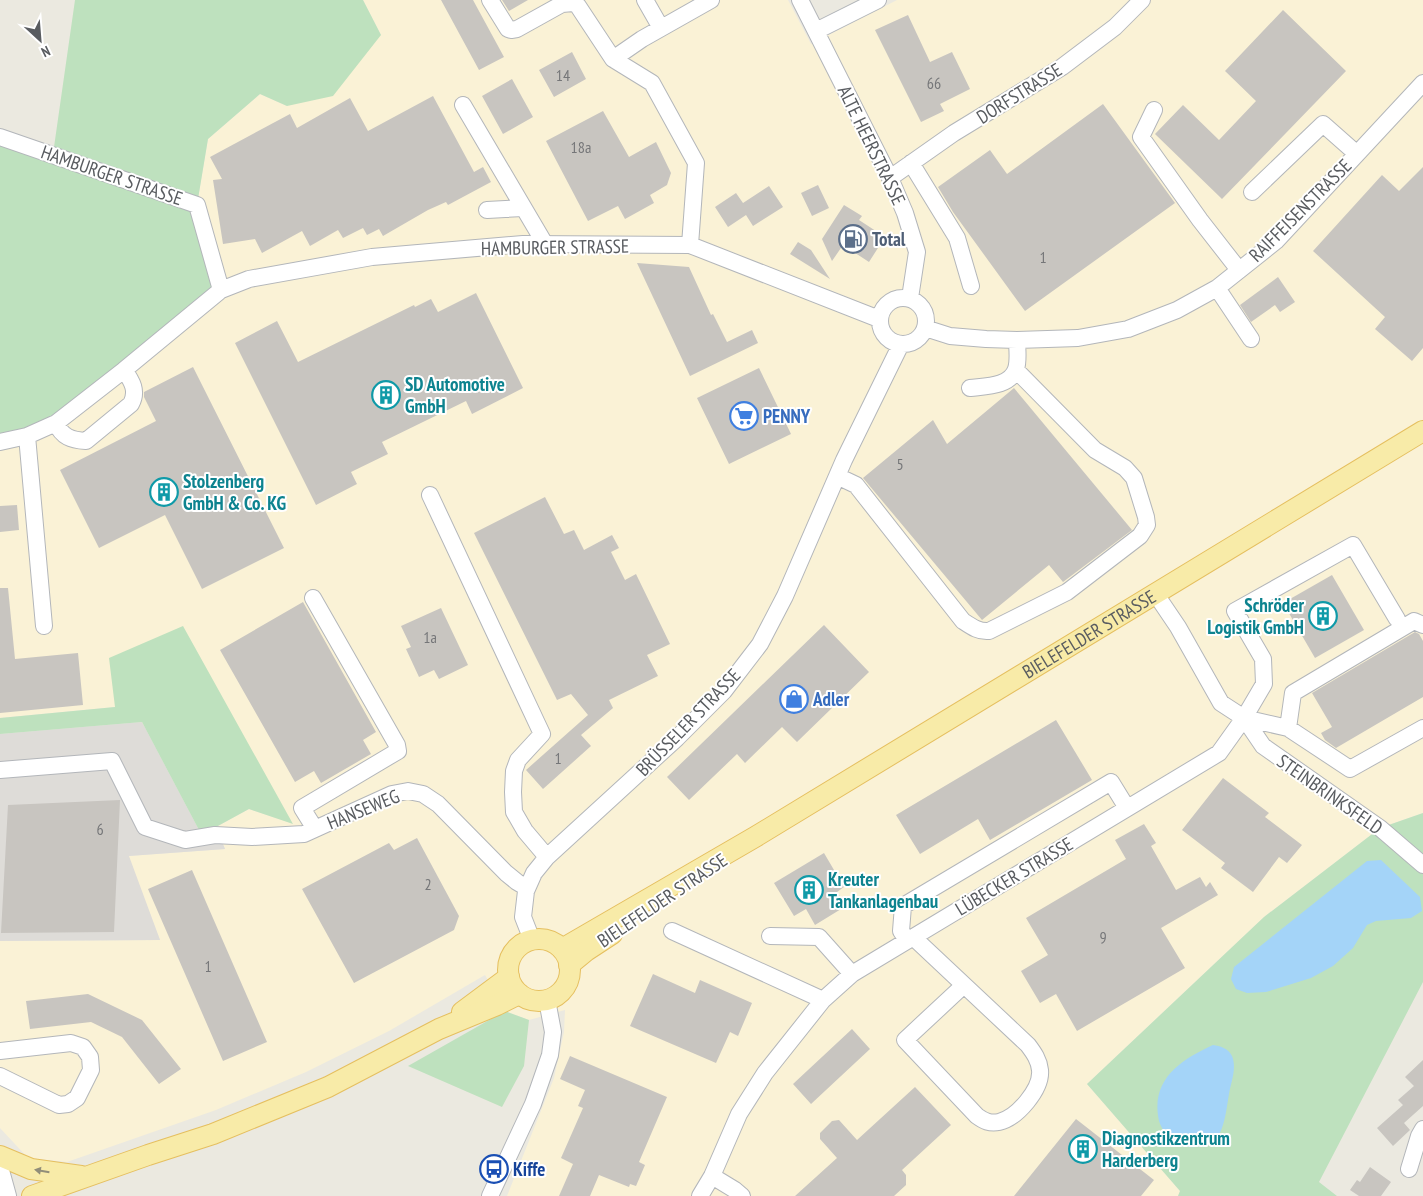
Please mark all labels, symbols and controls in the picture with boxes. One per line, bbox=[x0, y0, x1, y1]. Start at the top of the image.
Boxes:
north arrow bbox=[15, 15, 65, 65]
text: N bbox=[38, 42, 53, 61]
street label: DORFSTRASSE bbox=[972, 57, 1066, 129]
house number: 14 bbox=[556, 65, 570, 85]
house number: 66 bbox=[927, 73, 941, 93]
street label: ALTE HEERSTRASSE bbox=[833, 81, 911, 209]
house number: 18a bbox=[571, 137, 591, 157]
street label: HAMBURGER STRASSE bbox=[38, 140, 186, 210]
street label: RAIFFEISENSTRASSE bbox=[1244, 154, 1356, 266]
fuel station icon: Total bbox=[838, 224, 868, 254]
place label: Total bbox=[872, 227, 906, 251]
street label: HAMBURGER STRASSE bbox=[481, 234, 629, 260]
house number: 1 bbox=[1039, 247, 1047, 267]
place label: SD Automotive GmbH bbox=[405, 372, 505, 418]
building icon: SD Automotive GmbH bbox=[371, 380, 401, 410]
supermarket icon: PENNY bbox=[729, 401, 759, 431]
place label: PENNY bbox=[763, 404, 811, 428]
house number: 5 bbox=[896, 454, 904, 474]
place label: Stolzenberg GmbH & Co. KG bbox=[183, 469, 286, 515]
building icon: Stolzenberg GmbH & Co. KG bbox=[149, 477, 179, 507]
street label: BIELEFELDER STRASSE bbox=[1018, 584, 1160, 684]
place label: Schröder Logistik GmbH bbox=[1207, 593, 1304, 639]
building icon: Schröder Logistik GmbH bbox=[1308, 601, 1338, 631]
house number: 1a bbox=[423, 627, 437, 647]
street label: BRÜSSELER STRASSE bbox=[631, 663, 745, 781]
shop icon: Adler bbox=[779, 684, 809, 714]
place label: Adler bbox=[812, 687, 850, 711]
house number: 1 bbox=[554, 748, 562, 768]
street label: STEINBRINKSFELD bbox=[1273, 749, 1387, 839]
street label: HANSEWEG bbox=[323, 784, 403, 834]
house number: 6 bbox=[96, 819, 104, 839]
street label: LÜBECKER STRASSE bbox=[951, 831, 1077, 921]
street label: BIELEFELDER STRASSE bbox=[593, 848, 731, 952]
place label: Kreuter Tankanlagenbau bbox=[828, 867, 938, 913]
house number: 2 bbox=[424, 874, 432, 894]
building icon: Kreuter Tankanlagenbau bbox=[794, 875, 824, 905]
house number: 9 bbox=[1099, 927, 1107, 947]
house number: 1 bbox=[204, 956, 212, 976]
place label: Diagnostikzentrum Harderberg bbox=[1102, 1126, 1230, 1172]
building icon: Diagnostikzentrum Harderberg bbox=[1068, 1134, 1098, 1164]
bus stop icon: Kiffe bbox=[479, 1154, 509, 1184]
place label: Kiffe bbox=[513, 1157, 545, 1181]
one-way arrow bbox=[34, 1167, 49, 1175]

